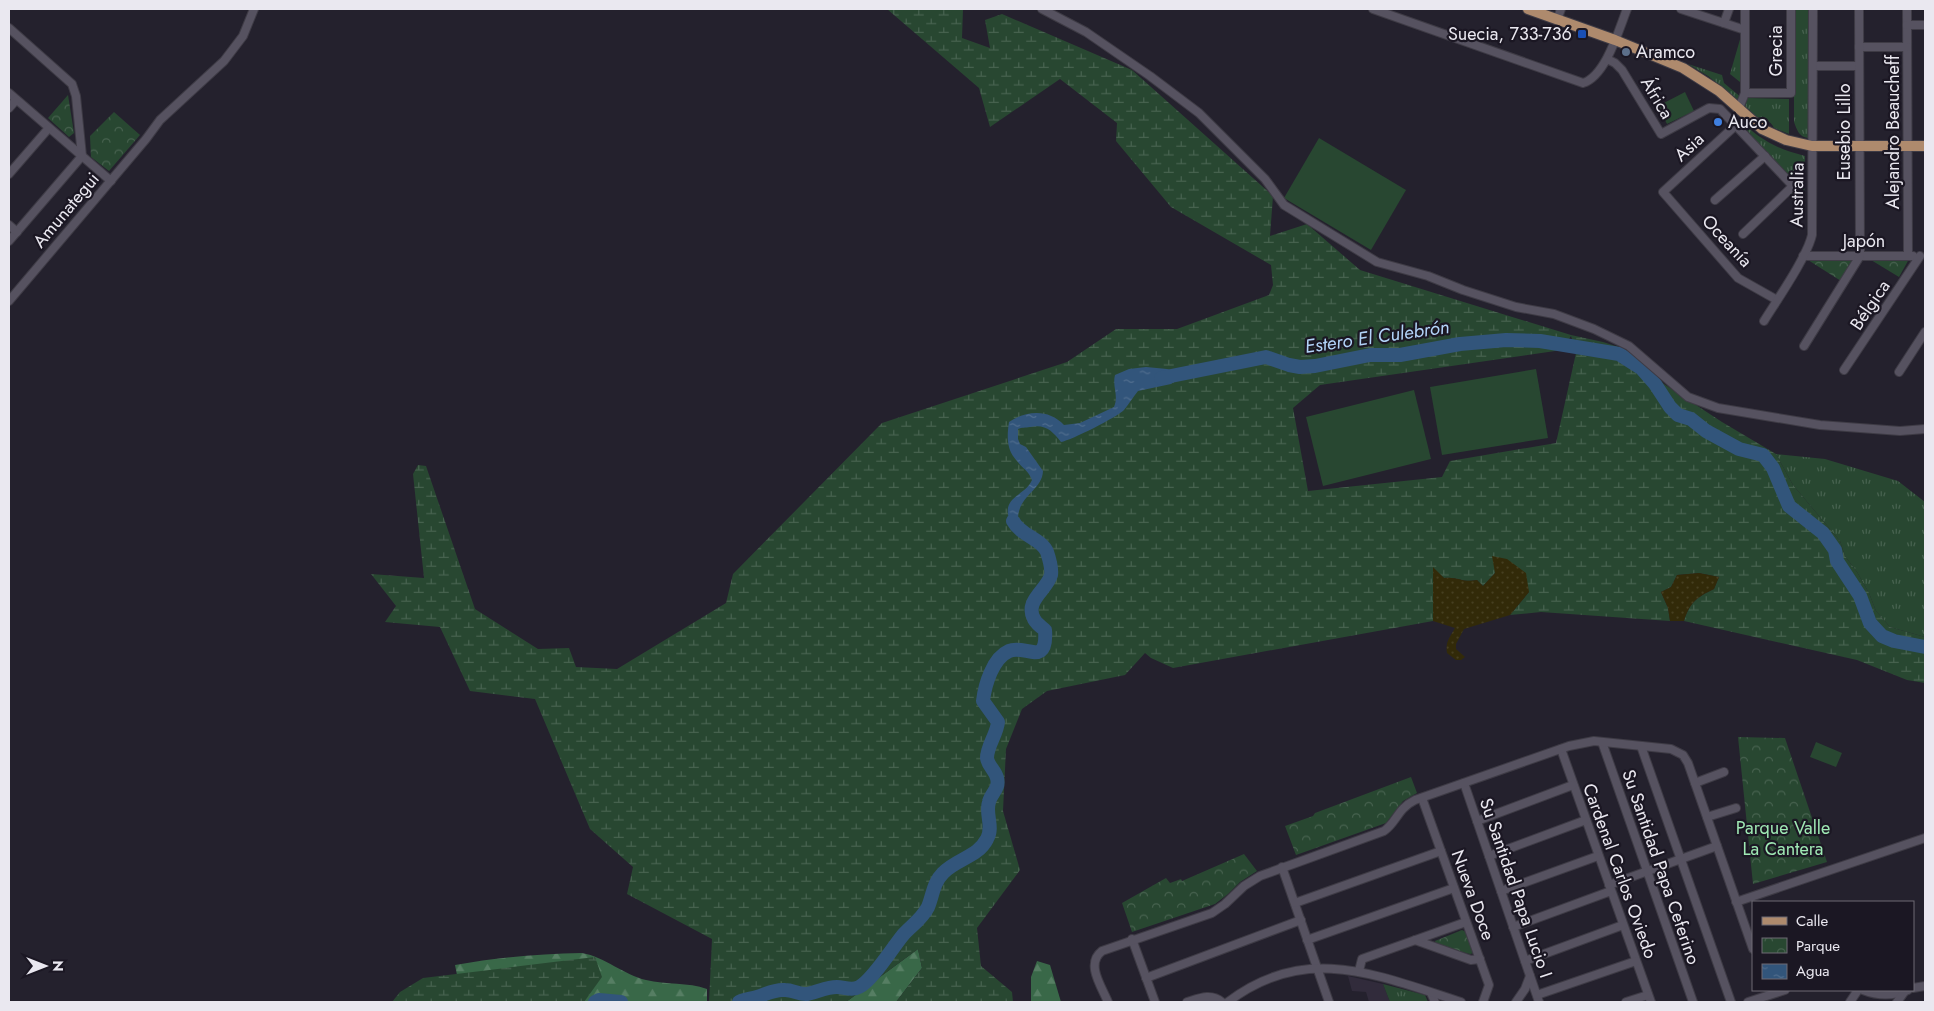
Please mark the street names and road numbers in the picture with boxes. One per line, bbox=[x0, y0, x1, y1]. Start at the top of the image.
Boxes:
street label: Grecia bbox=[1763, 25, 1789, 77]
street label: Alejandro Beaucheff bbox=[1880, 54, 1906, 209]
street label: África bbox=[1634, 72, 1680, 124]
street label: Eusebio Lillo bbox=[1831, 83, 1857, 180]
street label: Asia bbox=[1668, 126, 1710, 168]
street label: Australia bbox=[1783, 162, 1811, 228]
street label: Amunategui bbox=[27, 167, 105, 253]
street label: Oceanía bbox=[1696, 209, 1758, 273]
street label: Japón bbox=[1841, 228, 1885, 254]
street label: Bélgica bbox=[1844, 275, 1896, 335]
street label: Su Santidad Papa Ceferino bbox=[1615, 766, 1707, 968]
street label: Cardenal Carlos Oviedo bbox=[1576, 780, 1664, 962]
street label: Su Santidad Papa Lucio I bbox=[1473, 795, 1559, 981]
street label: Nueva Doce bbox=[1445, 846, 1501, 944]

